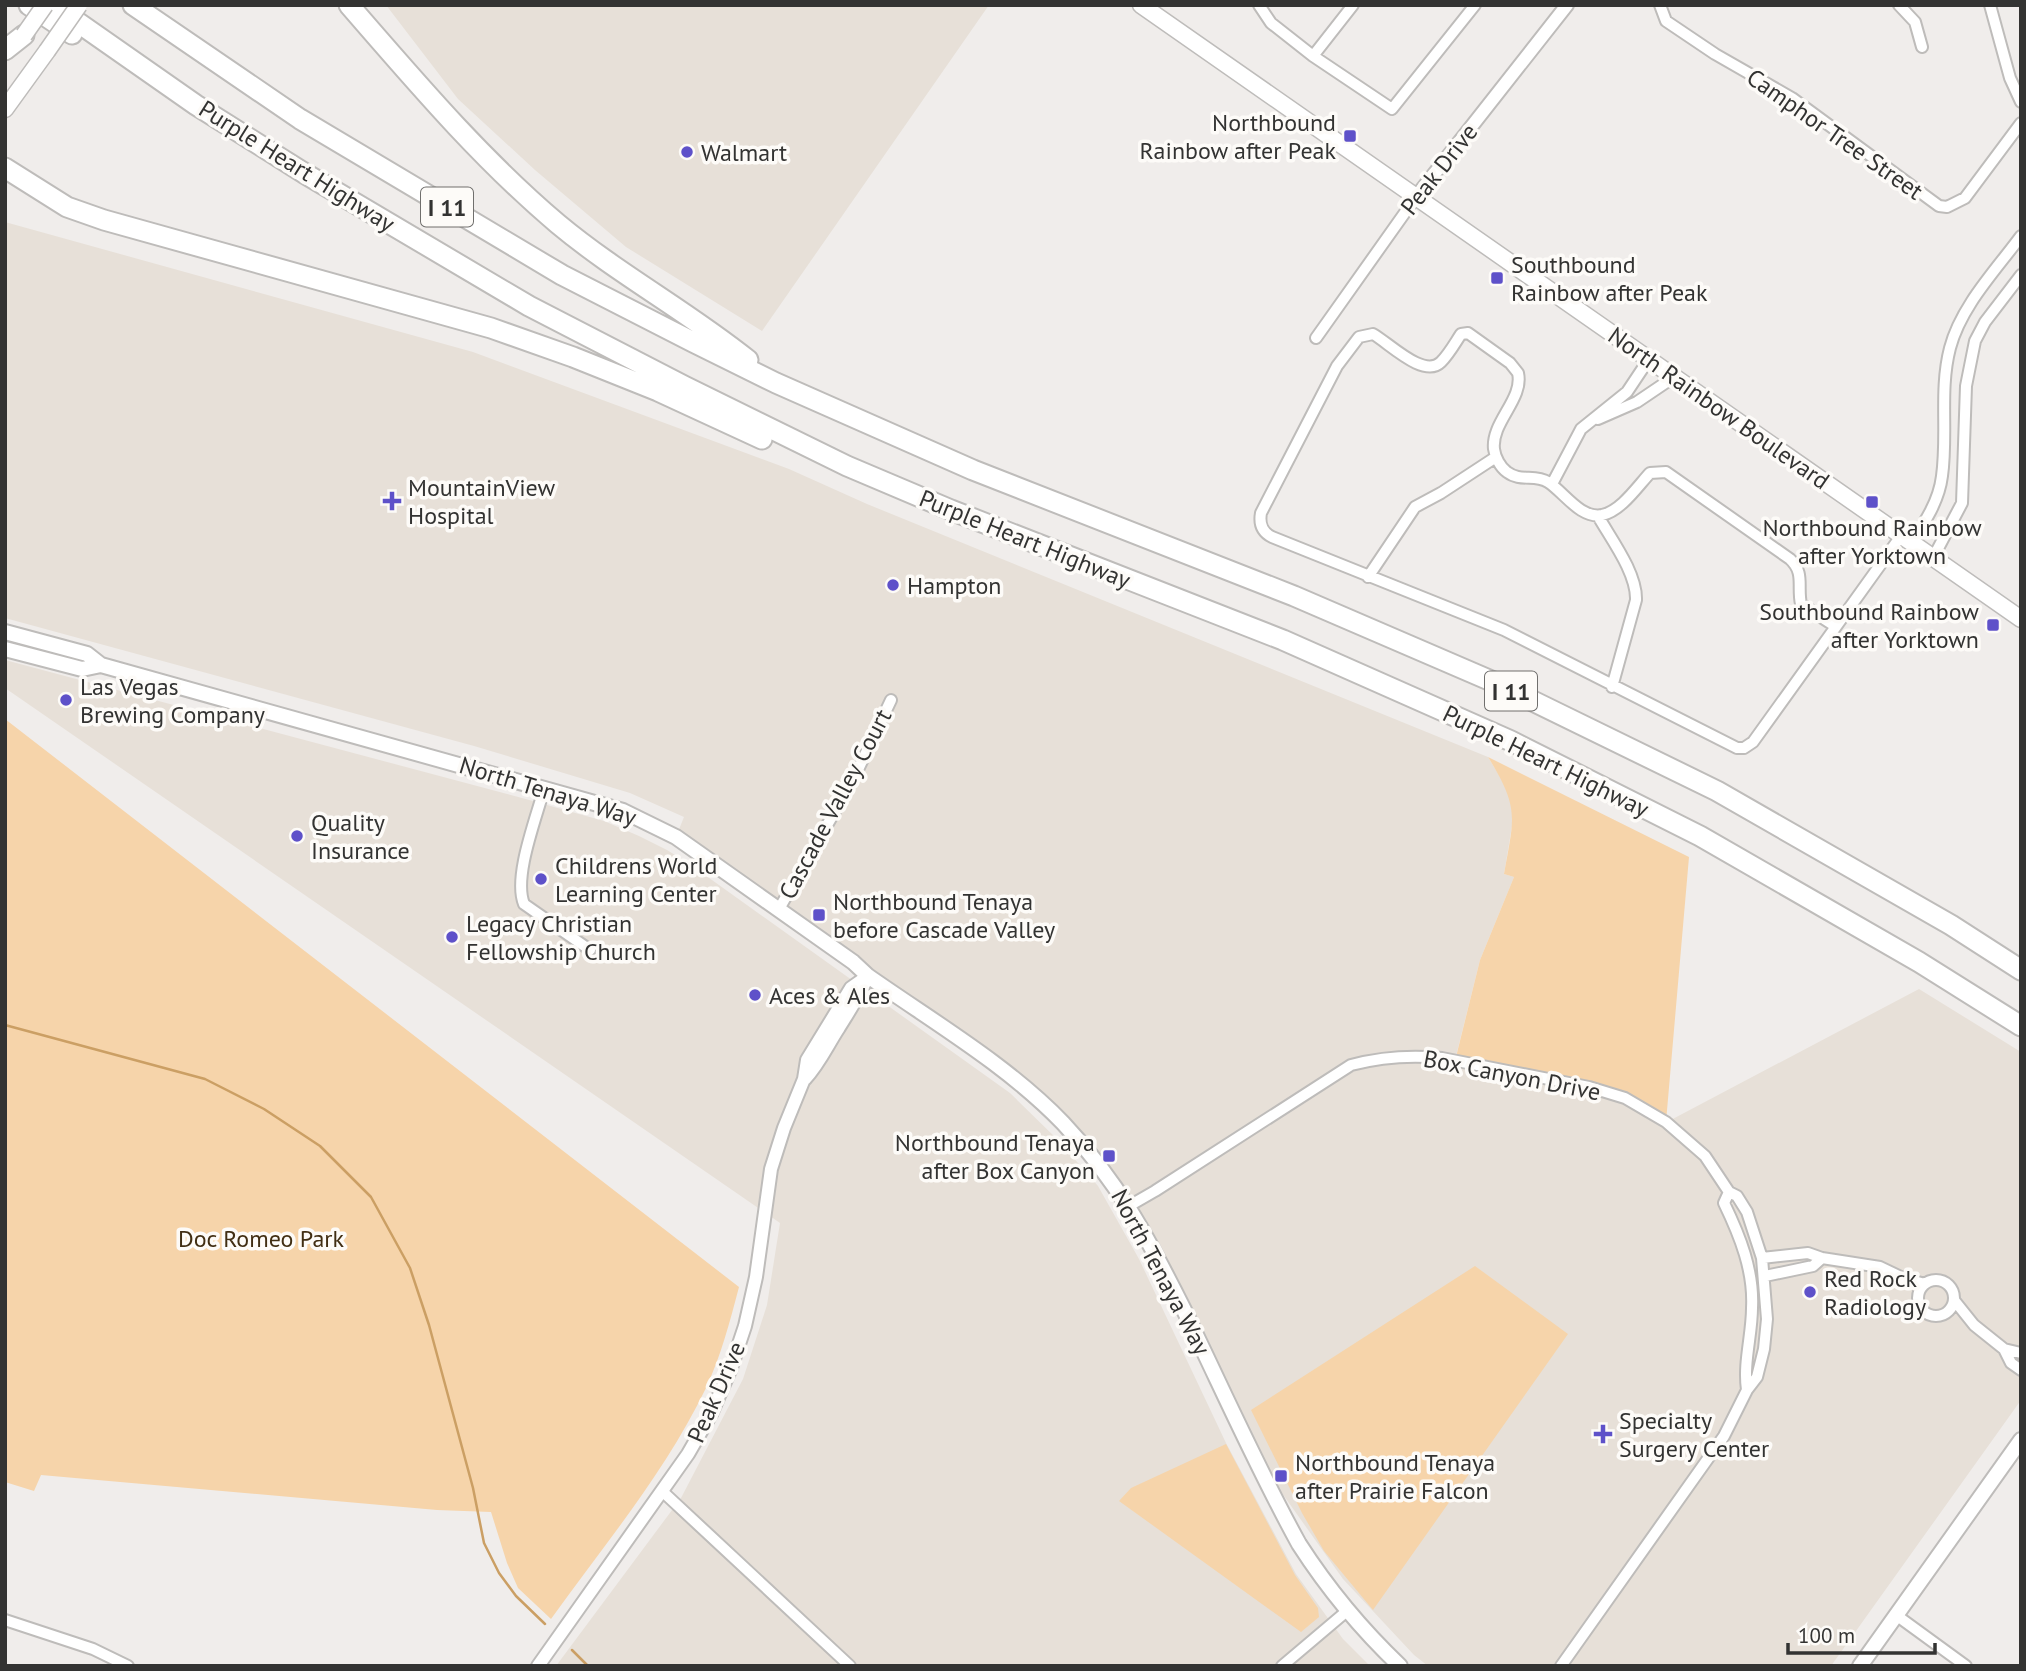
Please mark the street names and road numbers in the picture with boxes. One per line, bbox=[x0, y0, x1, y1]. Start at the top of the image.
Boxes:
street label: Camphor Tree Street bbox=[1741, 62, 1929, 206]
street label: Purple Heart Highway bbox=[193, 93, 401, 239]
street label: Peak Drive bbox=[1394, 117, 1484, 221]
road number: I 11 bbox=[421, 188, 473, 227]
street label: North Rainbow Boulevard bbox=[1602, 320, 1836, 496]
street label: Purple Heart Highway bbox=[915, 482, 1135, 596]
road number: I 11 bbox=[1485, 671, 1537, 710]
street label: Purple Heart Highway bbox=[1438, 698, 1654, 824]
street label: Cascade Valley Court bbox=[772, 703, 898, 905]
street label: North Tenaya Way bbox=[456, 749, 640, 833]
street label: Box Canyon Drive bbox=[1421, 1043, 1603, 1107]
street label: North Tenaya Way bbox=[1104, 1184, 1218, 1360]
street label: Peak Drive bbox=[680, 1337, 752, 1447]

